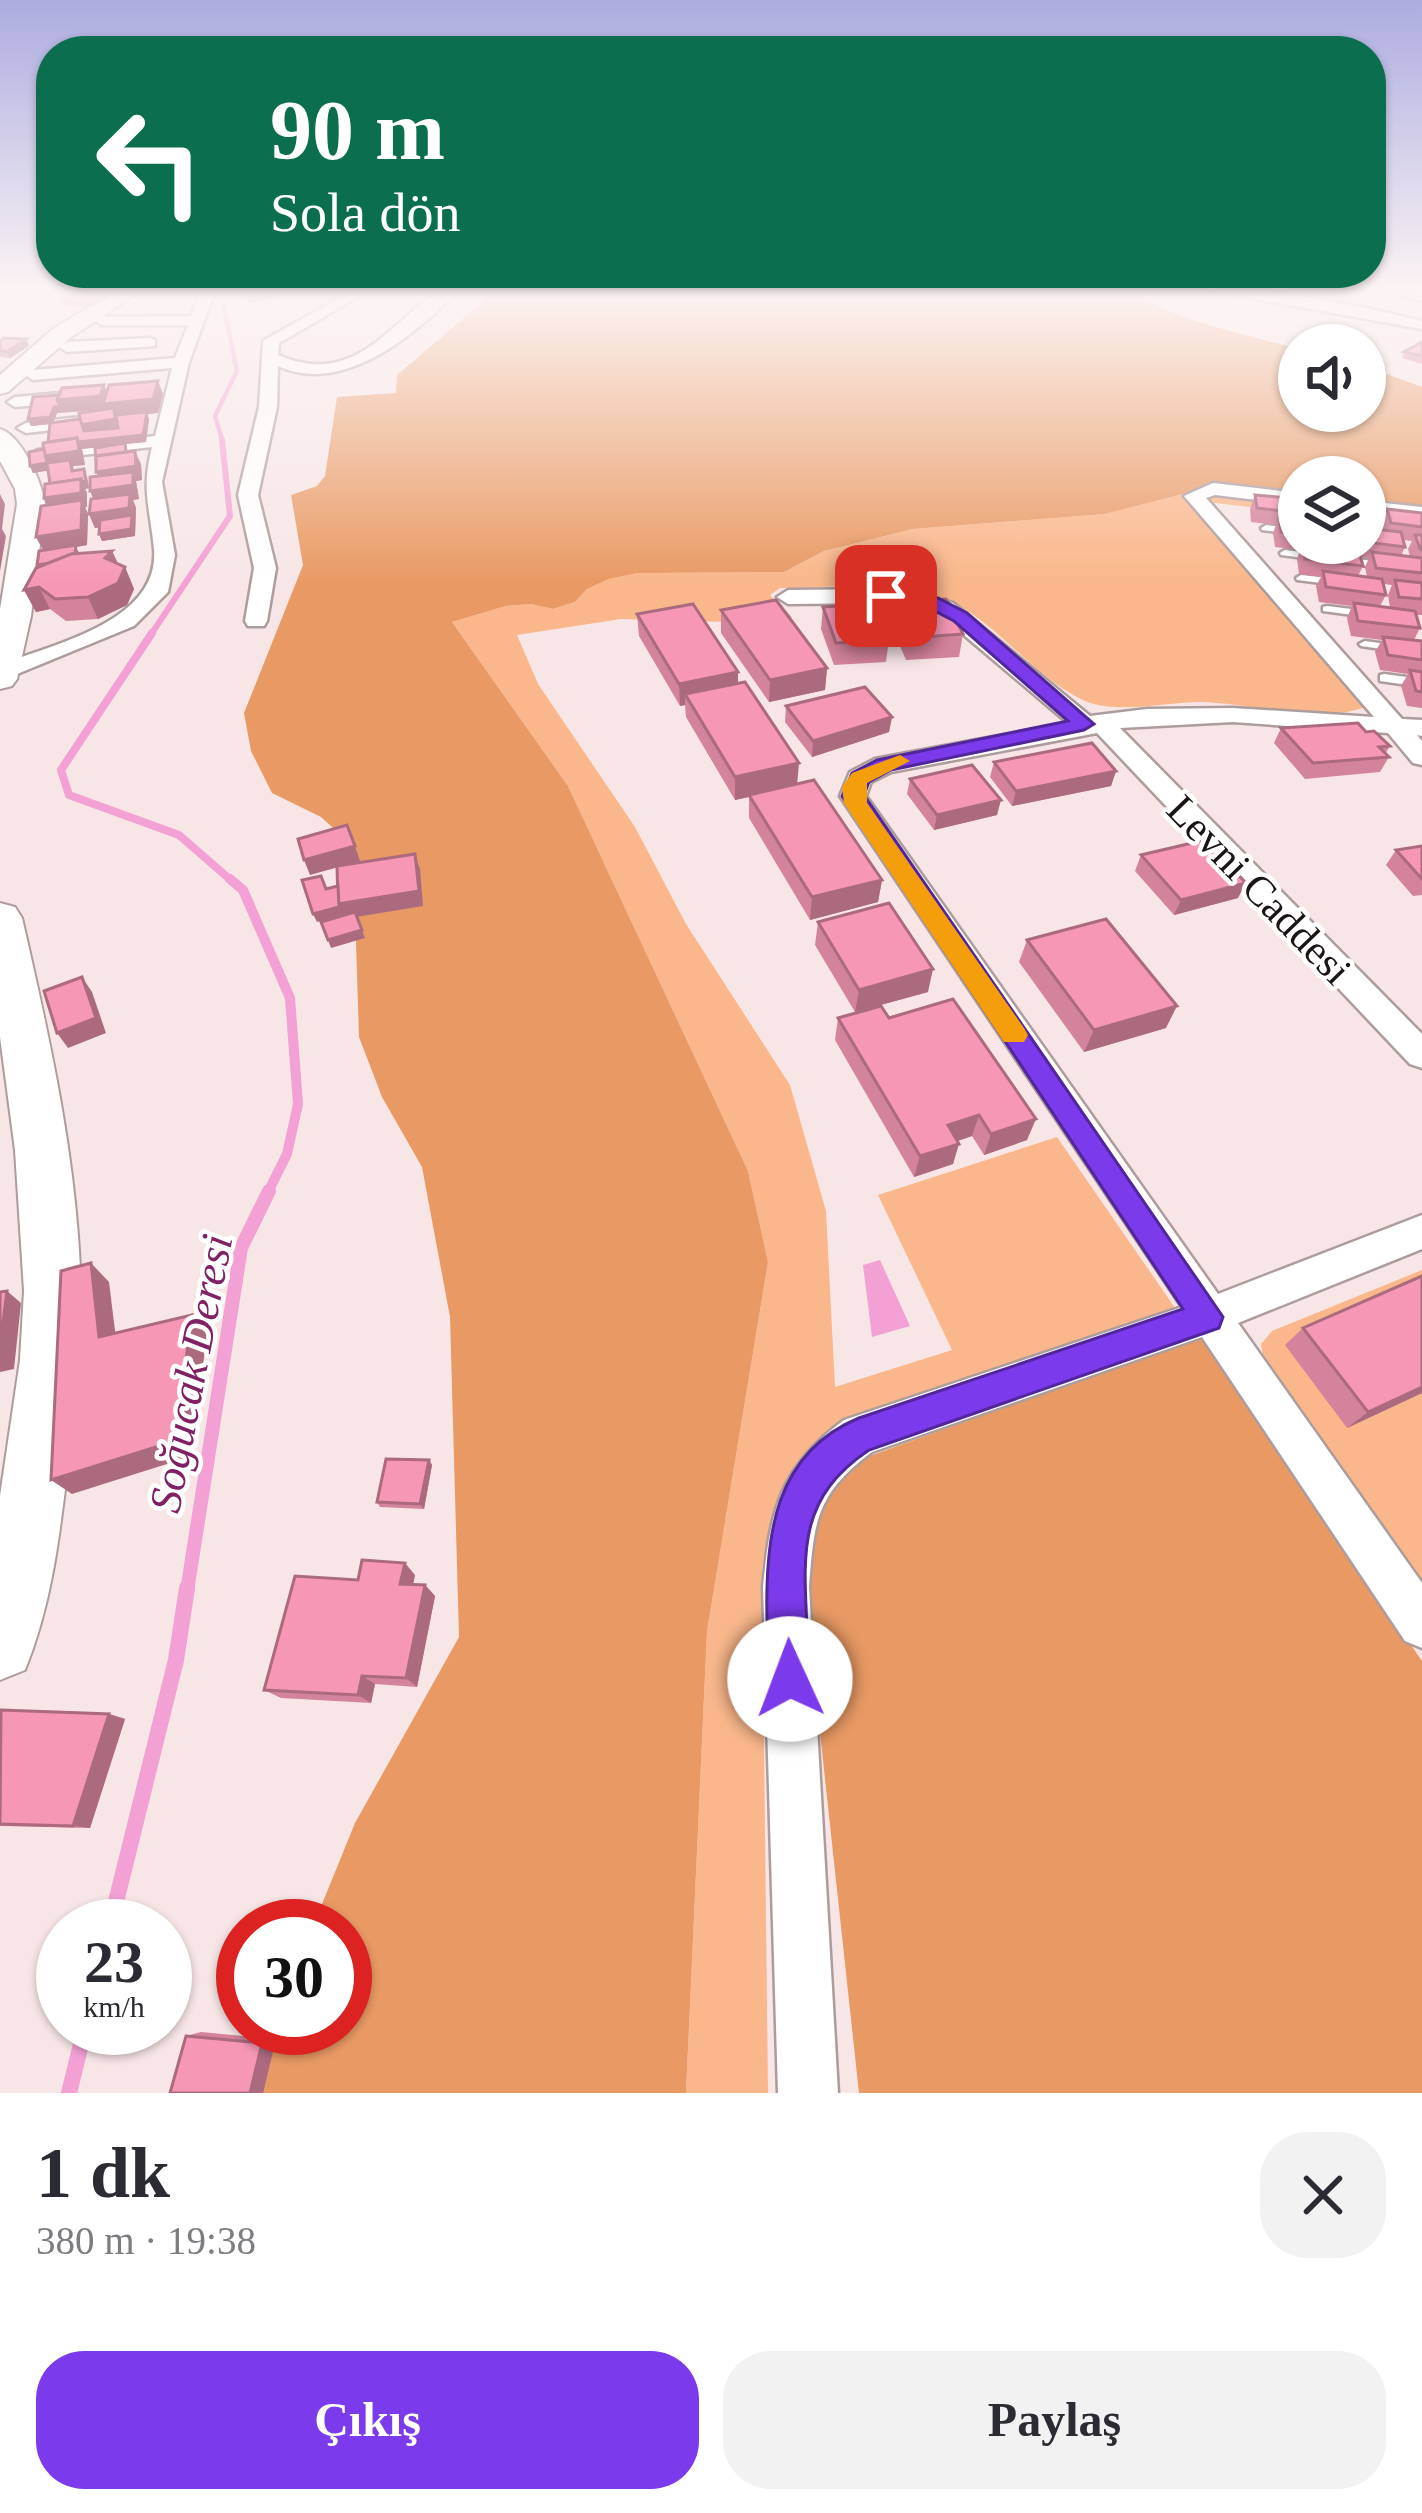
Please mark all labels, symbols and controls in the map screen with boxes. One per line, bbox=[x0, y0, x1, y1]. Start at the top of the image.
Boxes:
icon: left bbox=[72, 84, 228, 240]
text: 90 m bbox=[270, 84, 445, 177]
text: Sola dön bbox=[270, 183, 461, 243]
map controls bbox=[1278, 324, 1386, 564]
button: sound bbox=[1278, 324, 1386, 432]
button: layers bbox=[1278, 456, 1386, 564]
pin bbox=[835, 545, 937, 647]
icon: arrive bbox=[853, 563, 919, 629]
street label: Levni Caddesi bbox=[1158, 786, 1360, 993]
water label: Soğucak Deresi bbox=[140, 1230, 242, 1516]
position arrow bbox=[727, 1616, 853, 1742]
speed limit sign: 30 bbox=[216, 1899, 372, 2055]
text: 23 bbox=[84, 1929, 144, 1995]
text: km/h bbox=[83, 1990, 145, 2023]
button: close bbox=[1260, 2132, 1386, 2258]
text: 1 dk bbox=[36, 2133, 170, 2213]
text: 380 m · 19:38 bbox=[36, 2219, 256, 2262]
button: Çıkış bbox=[36, 2351, 699, 2489]
button: Paylaş bbox=[723, 2351, 1386, 2489]

